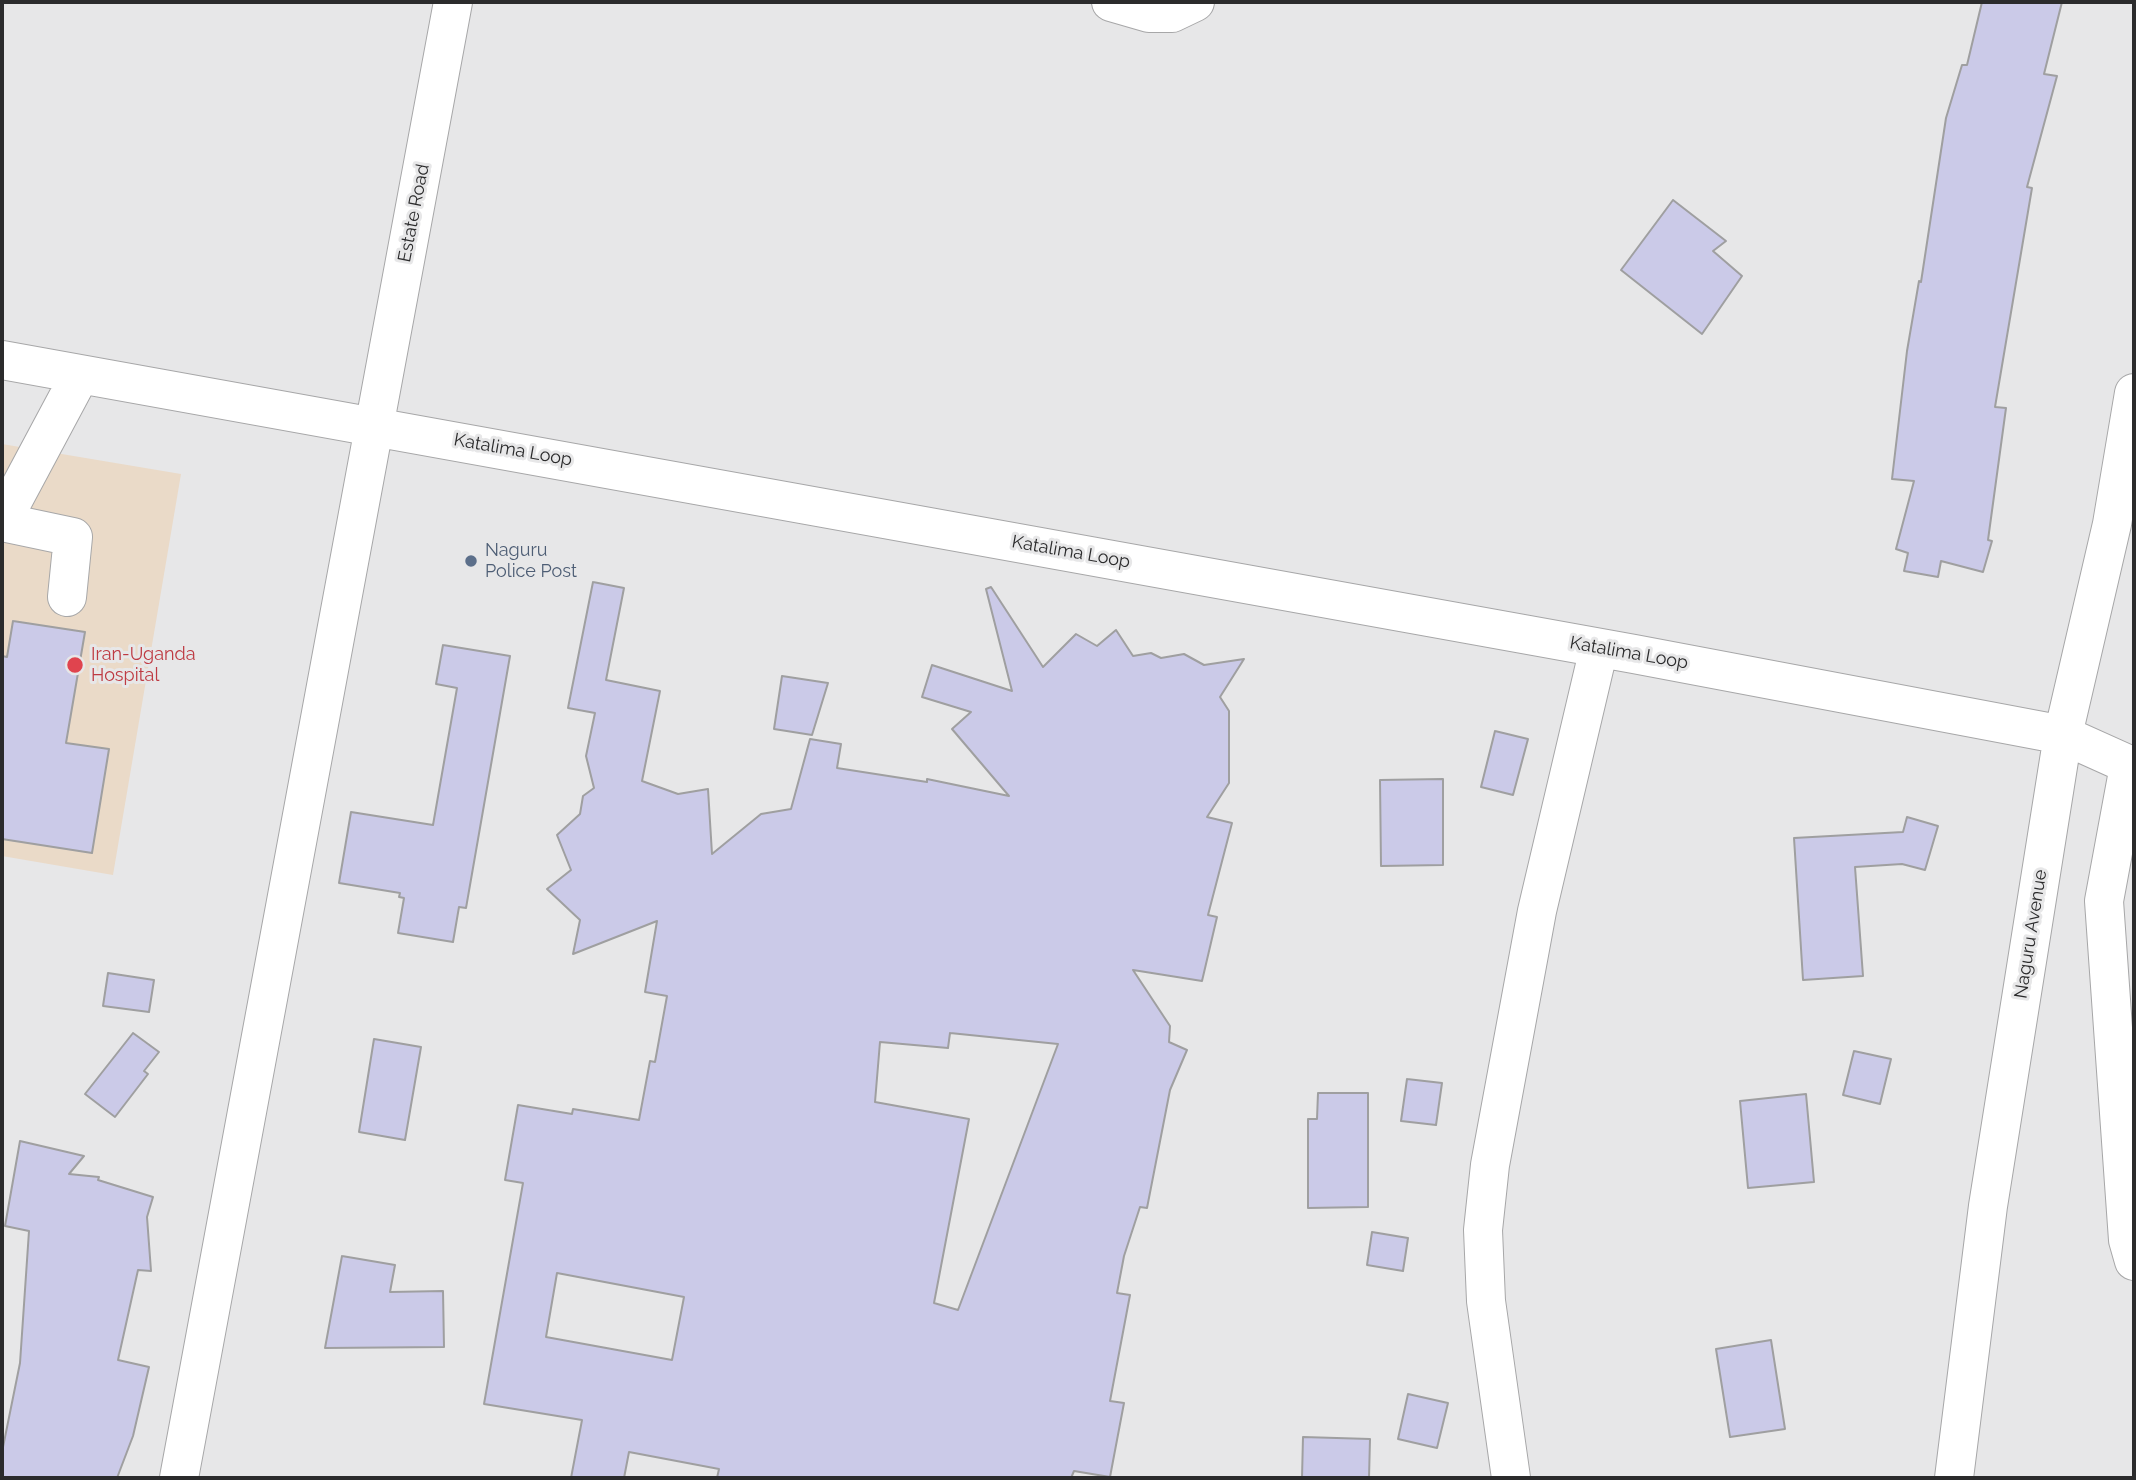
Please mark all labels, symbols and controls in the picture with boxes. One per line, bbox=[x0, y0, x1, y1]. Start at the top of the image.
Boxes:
street label: Estate Road bbox=[394, 162, 434, 264]
street label: Katalima Loop bbox=[452, 429, 574, 471]
street label: Katalima Loop bbox=[1010, 531, 1132, 573]
place label: Naguru Police Post bbox=[485, 540, 577, 582]
marker: Naguru Police Post bbox=[463, 553, 479, 569]
street label: Katalima Loop bbox=[1568, 632, 1690, 674]
place label: Iran-Uganda Hospital bbox=[91, 644, 195, 686]
marker: Iran-Uganda Hospital bbox=[65, 655, 85, 675]
street label: Naguru Avenue bbox=[2010, 868, 2052, 1000]

